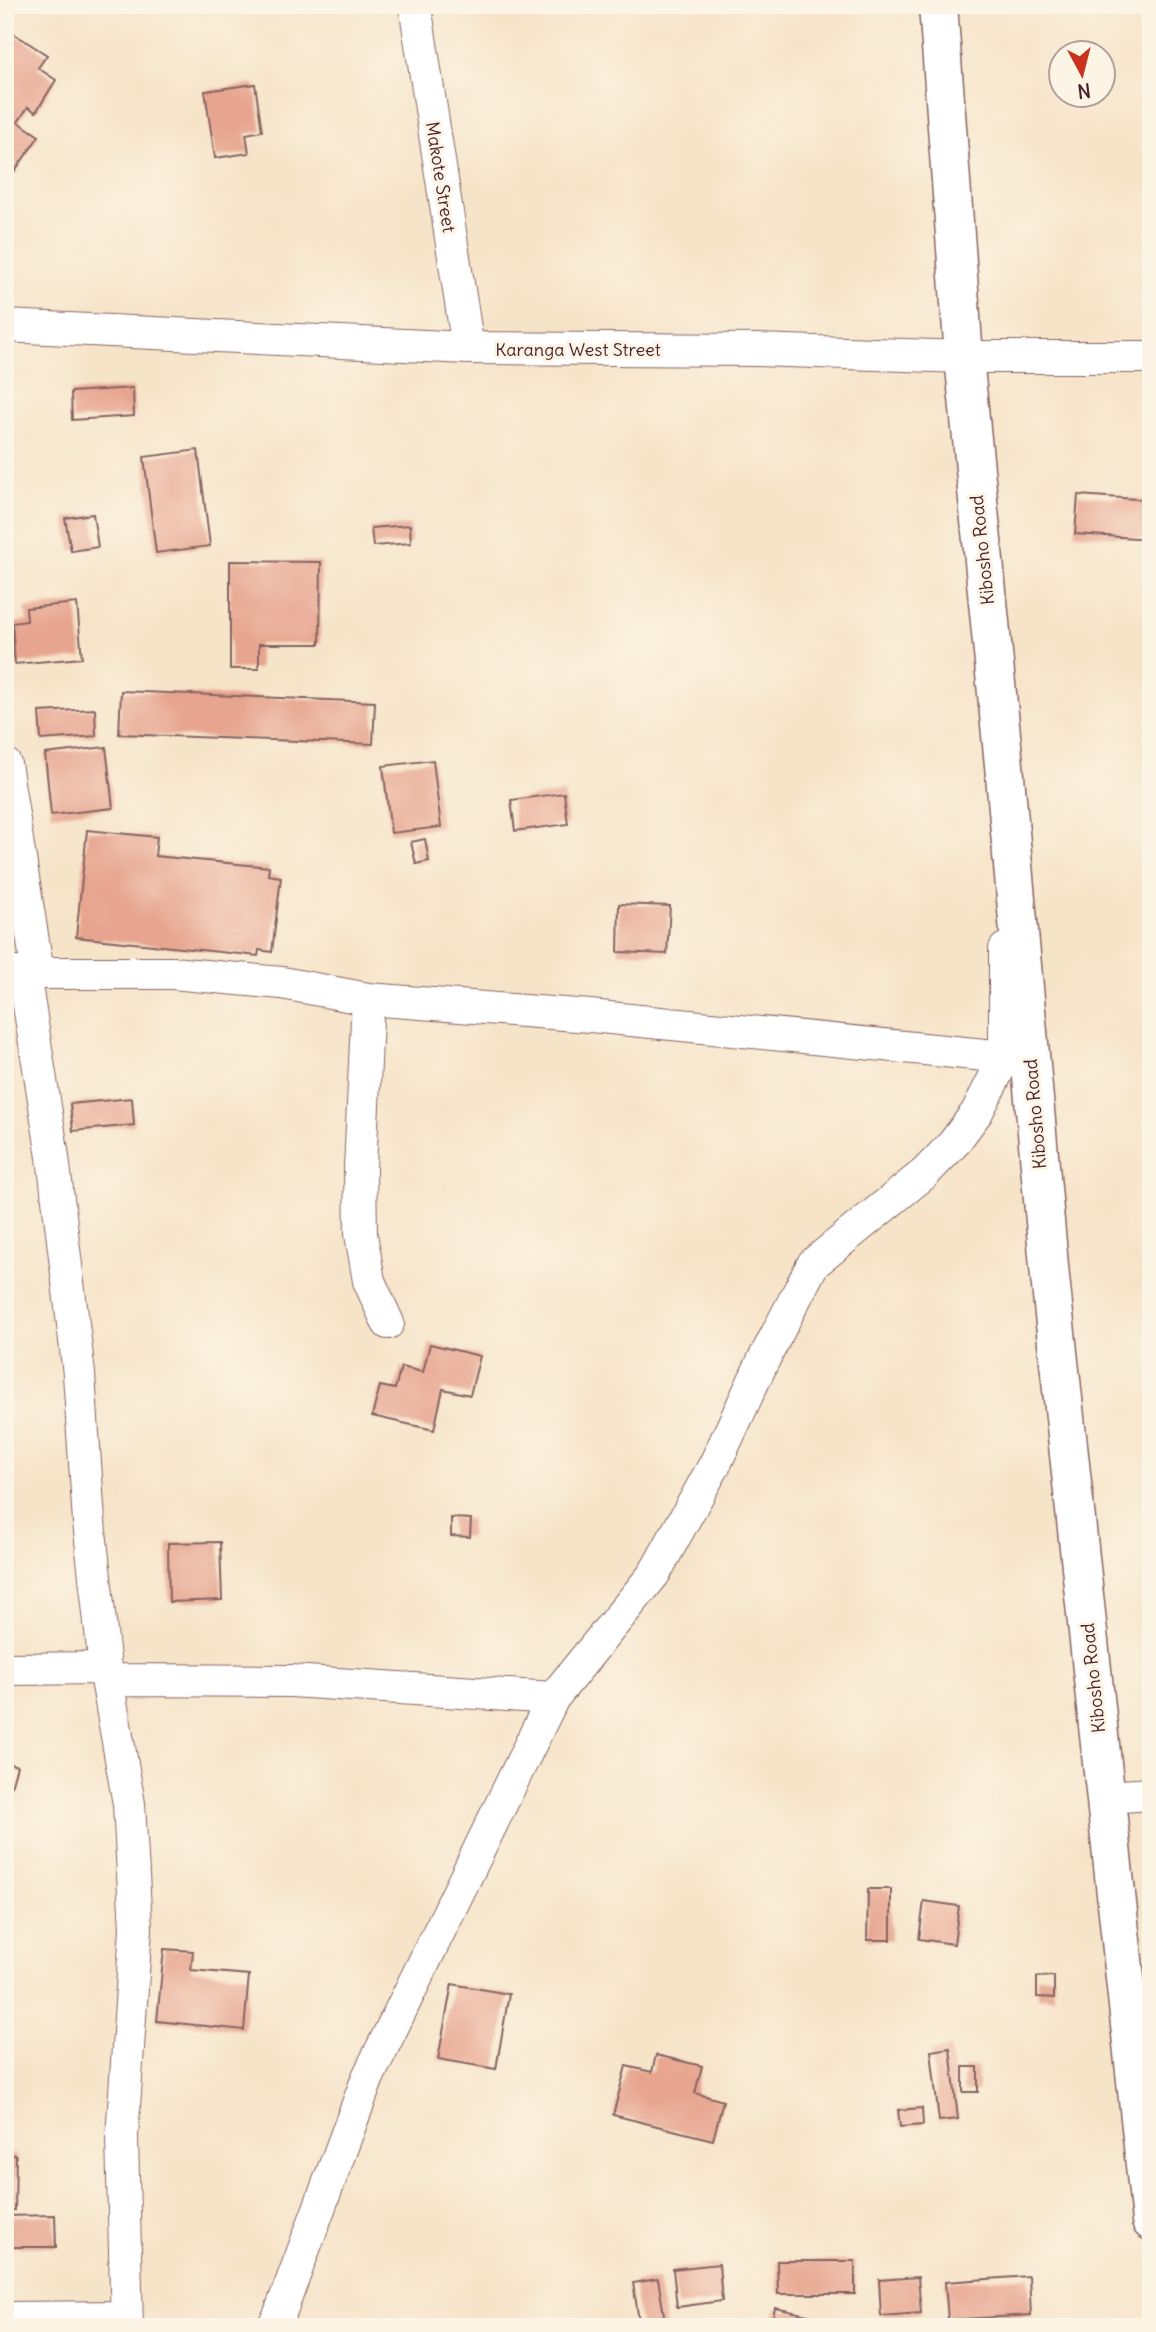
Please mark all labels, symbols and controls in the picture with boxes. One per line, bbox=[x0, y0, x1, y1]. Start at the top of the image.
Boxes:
north arrow bbox=[1048, 38, 1118, 108]
text: N bbox=[1076, 78, 1092, 104]
street label: Makote Street bbox=[421, 120, 461, 234]
street label: Karanga West Street bbox=[495, 338, 661, 361]
street label: Kibosho Road bbox=[965, 493, 999, 606]
street label: Kibosho Road bbox=[1019, 1058, 1051, 1170]
street label: Kibosho Road bbox=[1076, 1621, 1110, 1734]

